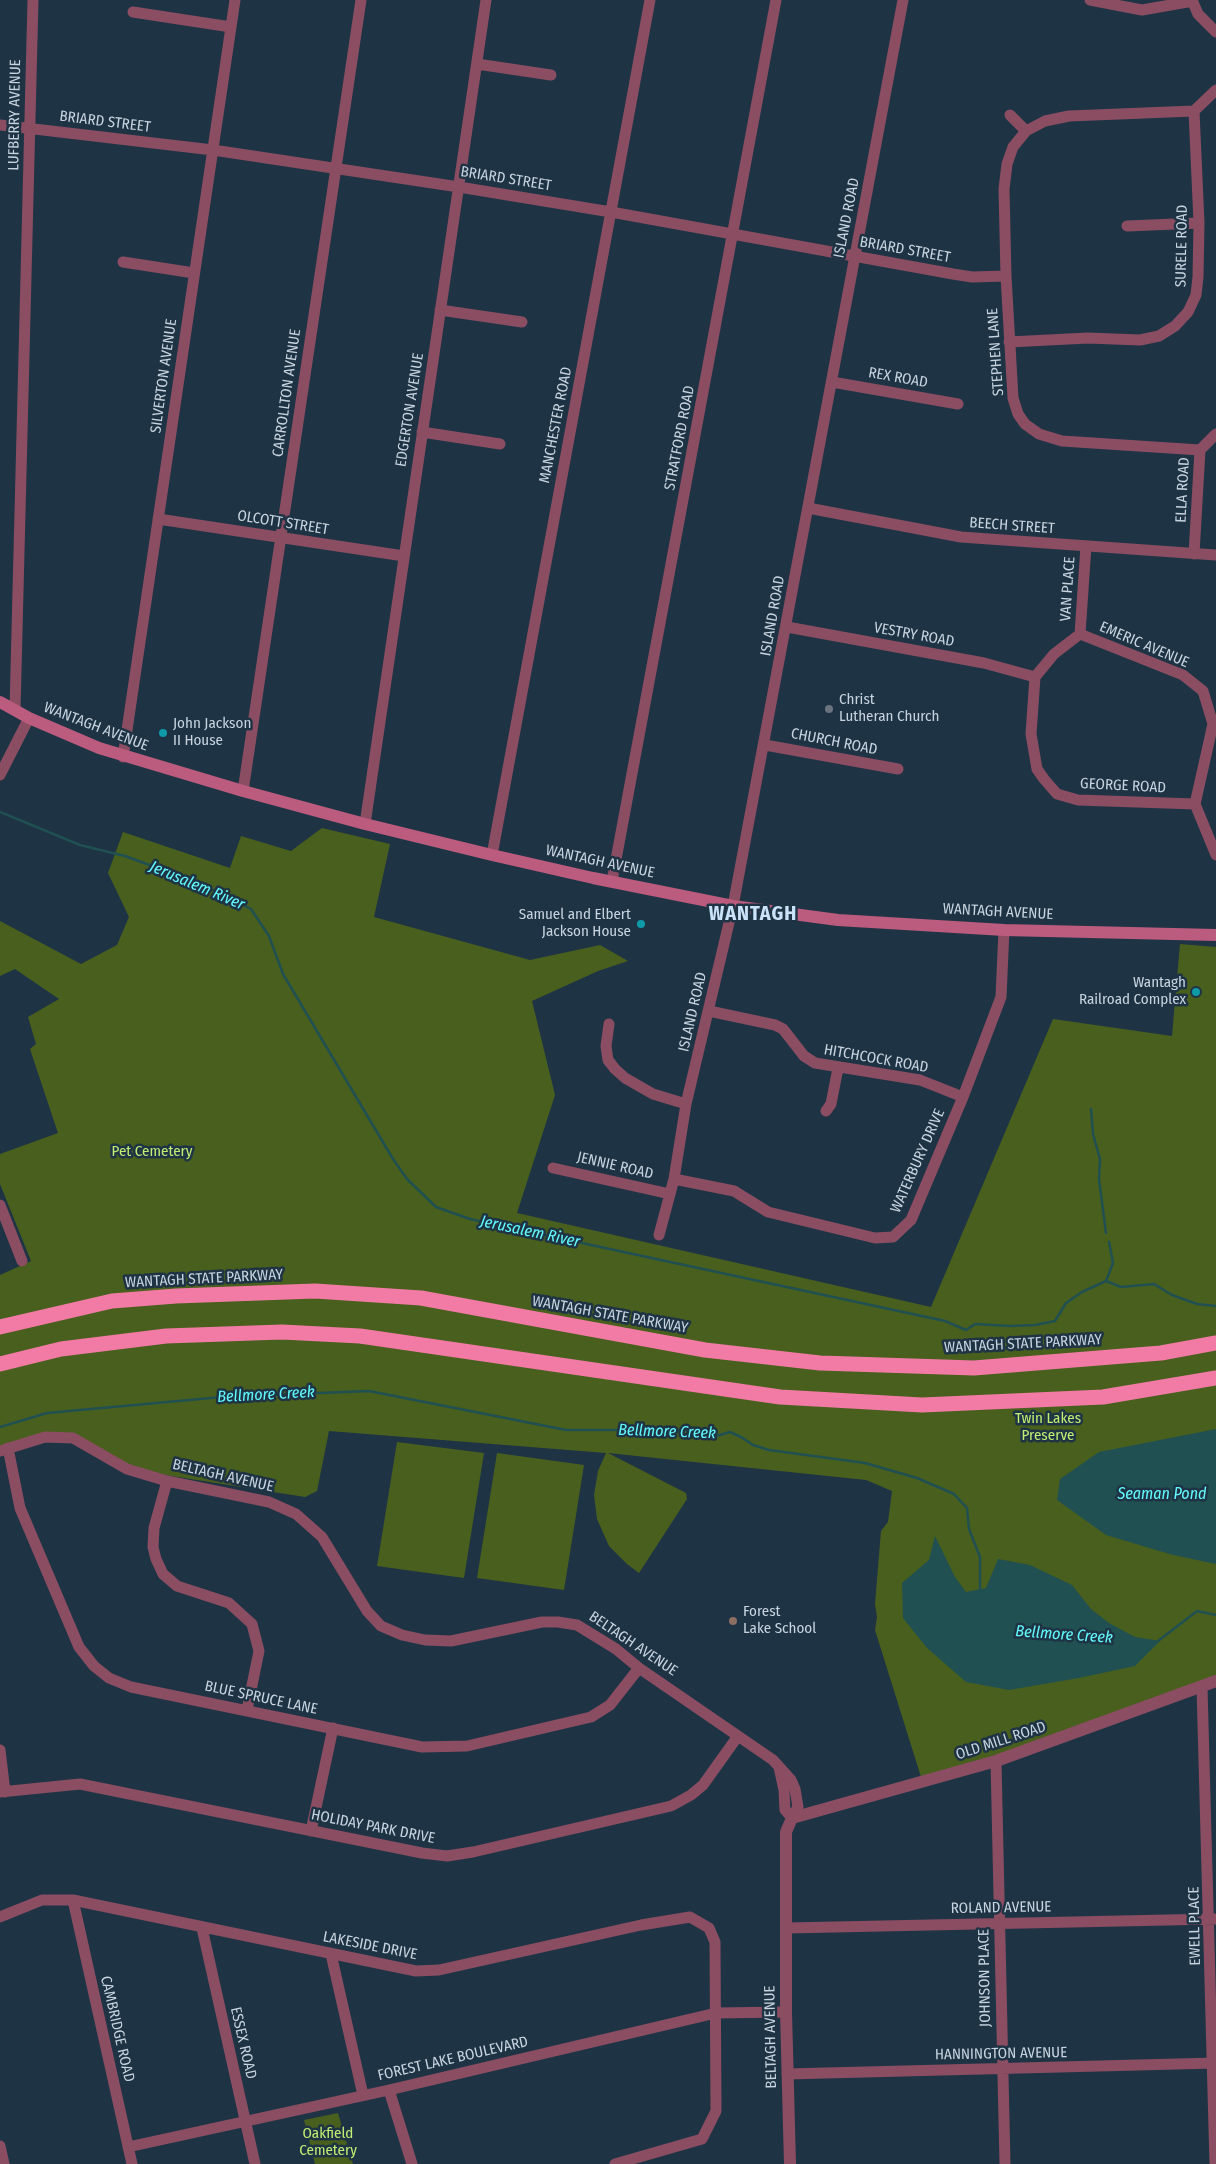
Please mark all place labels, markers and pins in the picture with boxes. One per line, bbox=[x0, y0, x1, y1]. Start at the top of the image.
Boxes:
place label: Christ Lutheran Church bbox=[839, 691, 939, 726]
marker: Christ Lutheran Church bbox=[823, 703, 835, 715]
place label: John Jackson II House bbox=[173, 715, 251, 750]
marker: John Jackson II House bbox=[157, 727, 169, 739]
place label: Samuel and Elbert Jackson House bbox=[519, 906, 631, 941]
marker: Samuel and Elbert Jackson House bbox=[635, 918, 647, 930]
place label: Wantagh Railroad Complex bbox=[1079, 974, 1186, 1009]
marker: Wantagh Railroad Complex bbox=[1190, 986, 1202, 998]
place label: Forest Lake School bbox=[743, 1603, 816, 1638]
marker: Forest Lake School bbox=[727, 1615, 739, 1627]

